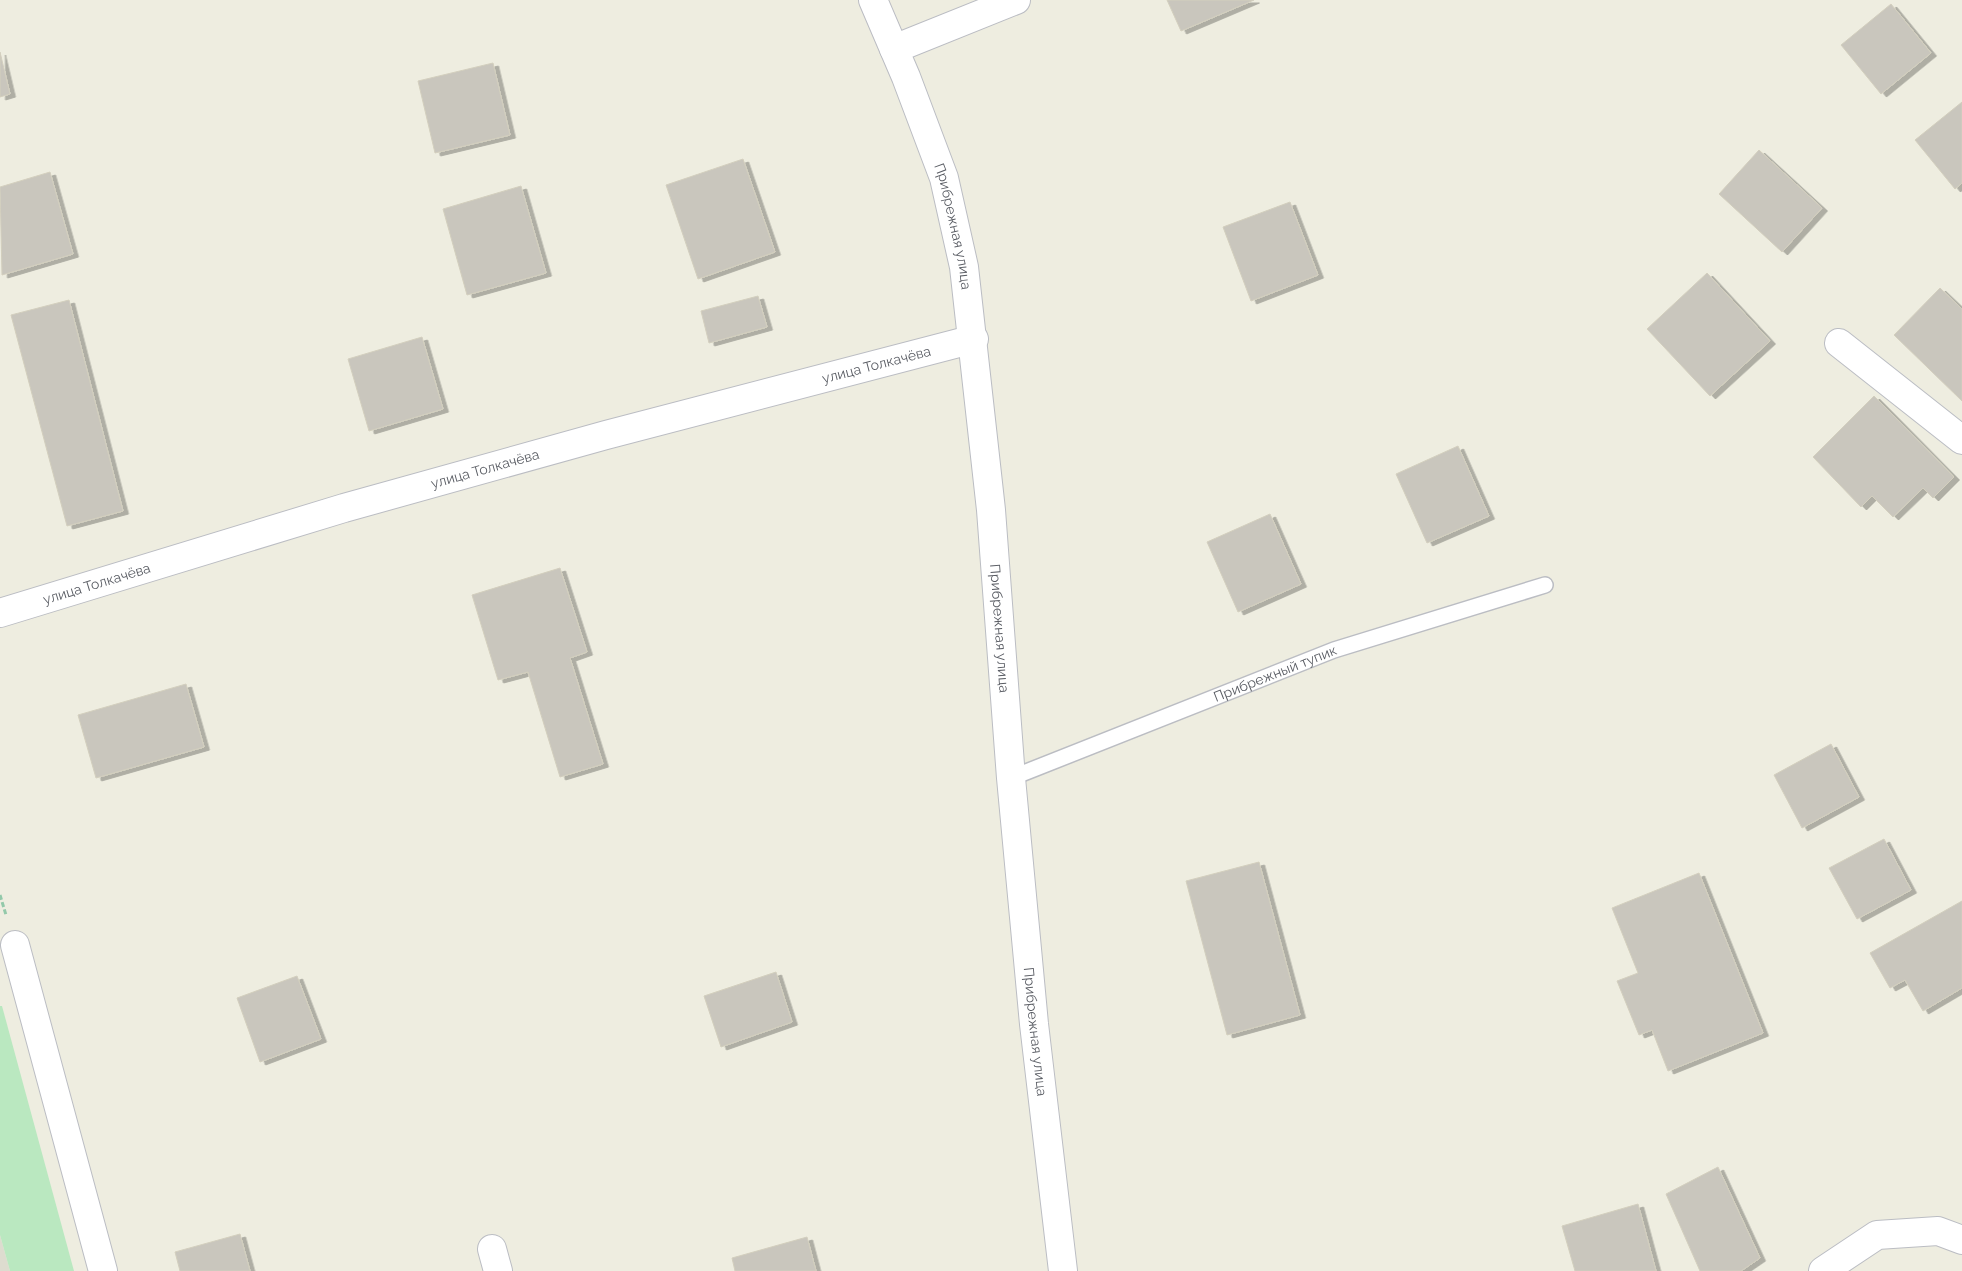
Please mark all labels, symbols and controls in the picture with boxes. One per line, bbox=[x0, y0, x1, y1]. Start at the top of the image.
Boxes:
street label: Прибрежная улица bbox=[931, 161, 974, 290]
street label: улица Толкачёва bbox=[820, 343, 932, 386]
street label: улица Толкачёва bbox=[429, 446, 541, 491]
street label: улица Толкачёва bbox=[41, 560, 152, 607]
street label: Прибрежная улица bbox=[987, 563, 1013, 693]
street label: Прибрежный тупик bbox=[1211, 642, 1339, 705]
street label: Прибрежная улица bbox=[1021, 967, 1050, 1097]

